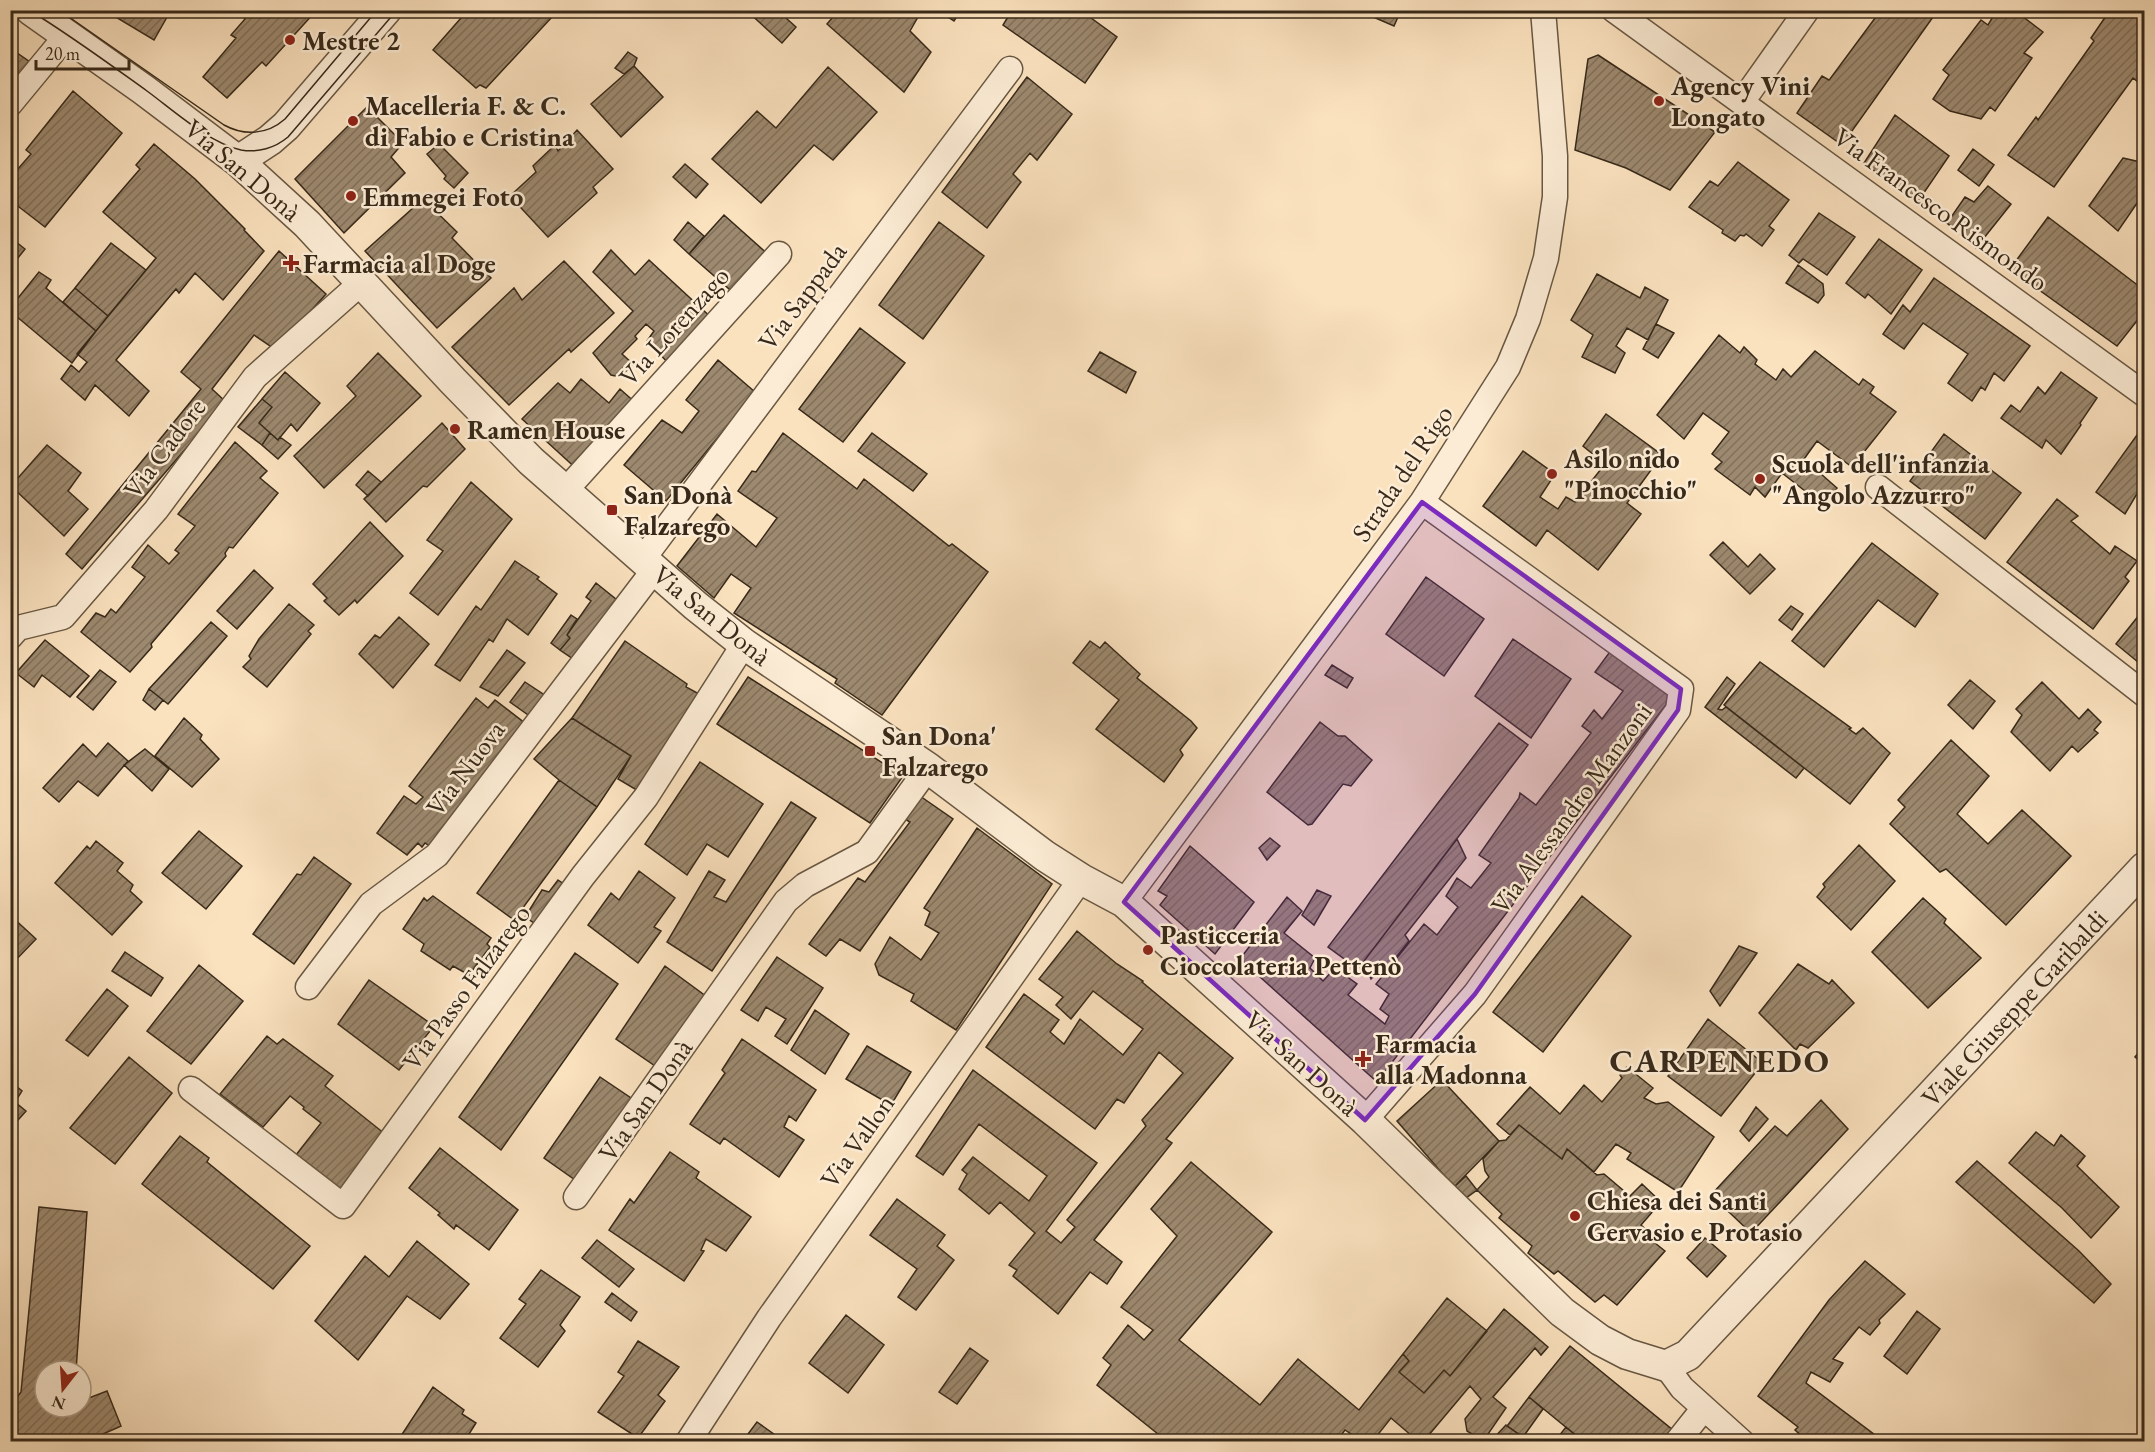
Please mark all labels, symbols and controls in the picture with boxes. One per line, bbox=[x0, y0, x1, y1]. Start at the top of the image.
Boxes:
place label: Mestre 2 bbox=[302, 23, 400, 58]
scale bar bbox=[36, 33, 129, 71]
marker: Mestre 2 bbox=[283, 33, 297, 47]
text: 20 m bbox=[45, 42, 80, 65]
place label: Agency Vini Longato bbox=[1670, 68, 1810, 134]
place label: Macelleria F. & C. di Fabio e Cristina bbox=[365, 88, 574, 154]
marker: Agency Vini Longato bbox=[1652, 94, 1666, 108]
street label: Via San Donà bbox=[177, 111, 309, 229]
marker: Macelleria F. & C. di Fabio e Cristina bbox=[346, 114, 360, 128]
street label: Via Francesco Rismondo bbox=[1827, 119, 2055, 299]
place label: Emmegei Foto bbox=[363, 179, 523, 214]
marker: Emmegei Foto bbox=[344, 189, 358, 203]
street label: Via Sappada bbox=[750, 235, 854, 357]
place label: Farmacia al Doge bbox=[303, 246, 496, 281]
marker: Farmacia al Doge bbox=[284, 256, 298, 270]
street label: Via Lorenzago bbox=[611, 259, 737, 393]
street label: Via Cadore bbox=[115, 391, 213, 505]
street label: Strada del Rigo bbox=[1343, 398, 1461, 548]
place label: Ramen House bbox=[467, 412, 625, 447]
marker: Ramen House bbox=[448, 422, 462, 436]
place label: Asilo nido "Pinocchio" bbox=[1563, 441, 1697, 507]
place label: Scuola dell'infanzia "Angolo Azzurro" bbox=[1772, 446, 1990, 512]
marker: Asilo nido "Pinocchio" bbox=[1545, 467, 1559, 481]
marker: Scuola dell'infanzia "Angolo Azzurro" bbox=[1753, 472, 1767, 486]
place label: San Donà Falzarego bbox=[624, 477, 732, 543]
marker: San Donà Falzarego bbox=[605, 503, 619, 517]
street label: Via San Donà bbox=[646, 557, 778, 673]
street label: Via Alessandro Manzoni bbox=[1482, 695, 1660, 921]
street label: Via Nuova bbox=[418, 713, 513, 823]
place label: San Dona' Falzarego bbox=[882, 718, 997, 784]
marker: San Dona' Falzarego bbox=[863, 744, 877, 758]
street label: Via Passo Falzarego bbox=[394, 897, 538, 1077]
street label: Viale Giuseppe Garibaldi bbox=[1913, 901, 2115, 1114]
place label: Pasticceria Cioccolateria Pettenò bbox=[1160, 917, 1401, 983]
marker: Pasticceria Cioccolateria Pettenò bbox=[1141, 943, 1155, 957]
street label: Via San Donà bbox=[1237, 1002, 1367, 1124]
place label: Farmacia alla Madonna bbox=[1375, 1026, 1527, 1092]
street label: Via San Donà bbox=[590, 1032, 700, 1168]
district label: CARPENEDO bbox=[1610, 1039, 1830, 1082]
marker: Farmacia alla Madonna bbox=[1356, 1052, 1370, 1066]
street label: Via Vallon bbox=[812, 1087, 902, 1195]
place label: Chiesa dei Santi Gervasio e Protasio bbox=[1587, 1183, 1802, 1249]
marker: Chiesa dei Santi Gervasio e Protasio bbox=[1568, 1209, 1582, 1223]
north arrow bbox=[33, 1359, 93, 1419]
text: N bbox=[49, 1391, 68, 1415]

